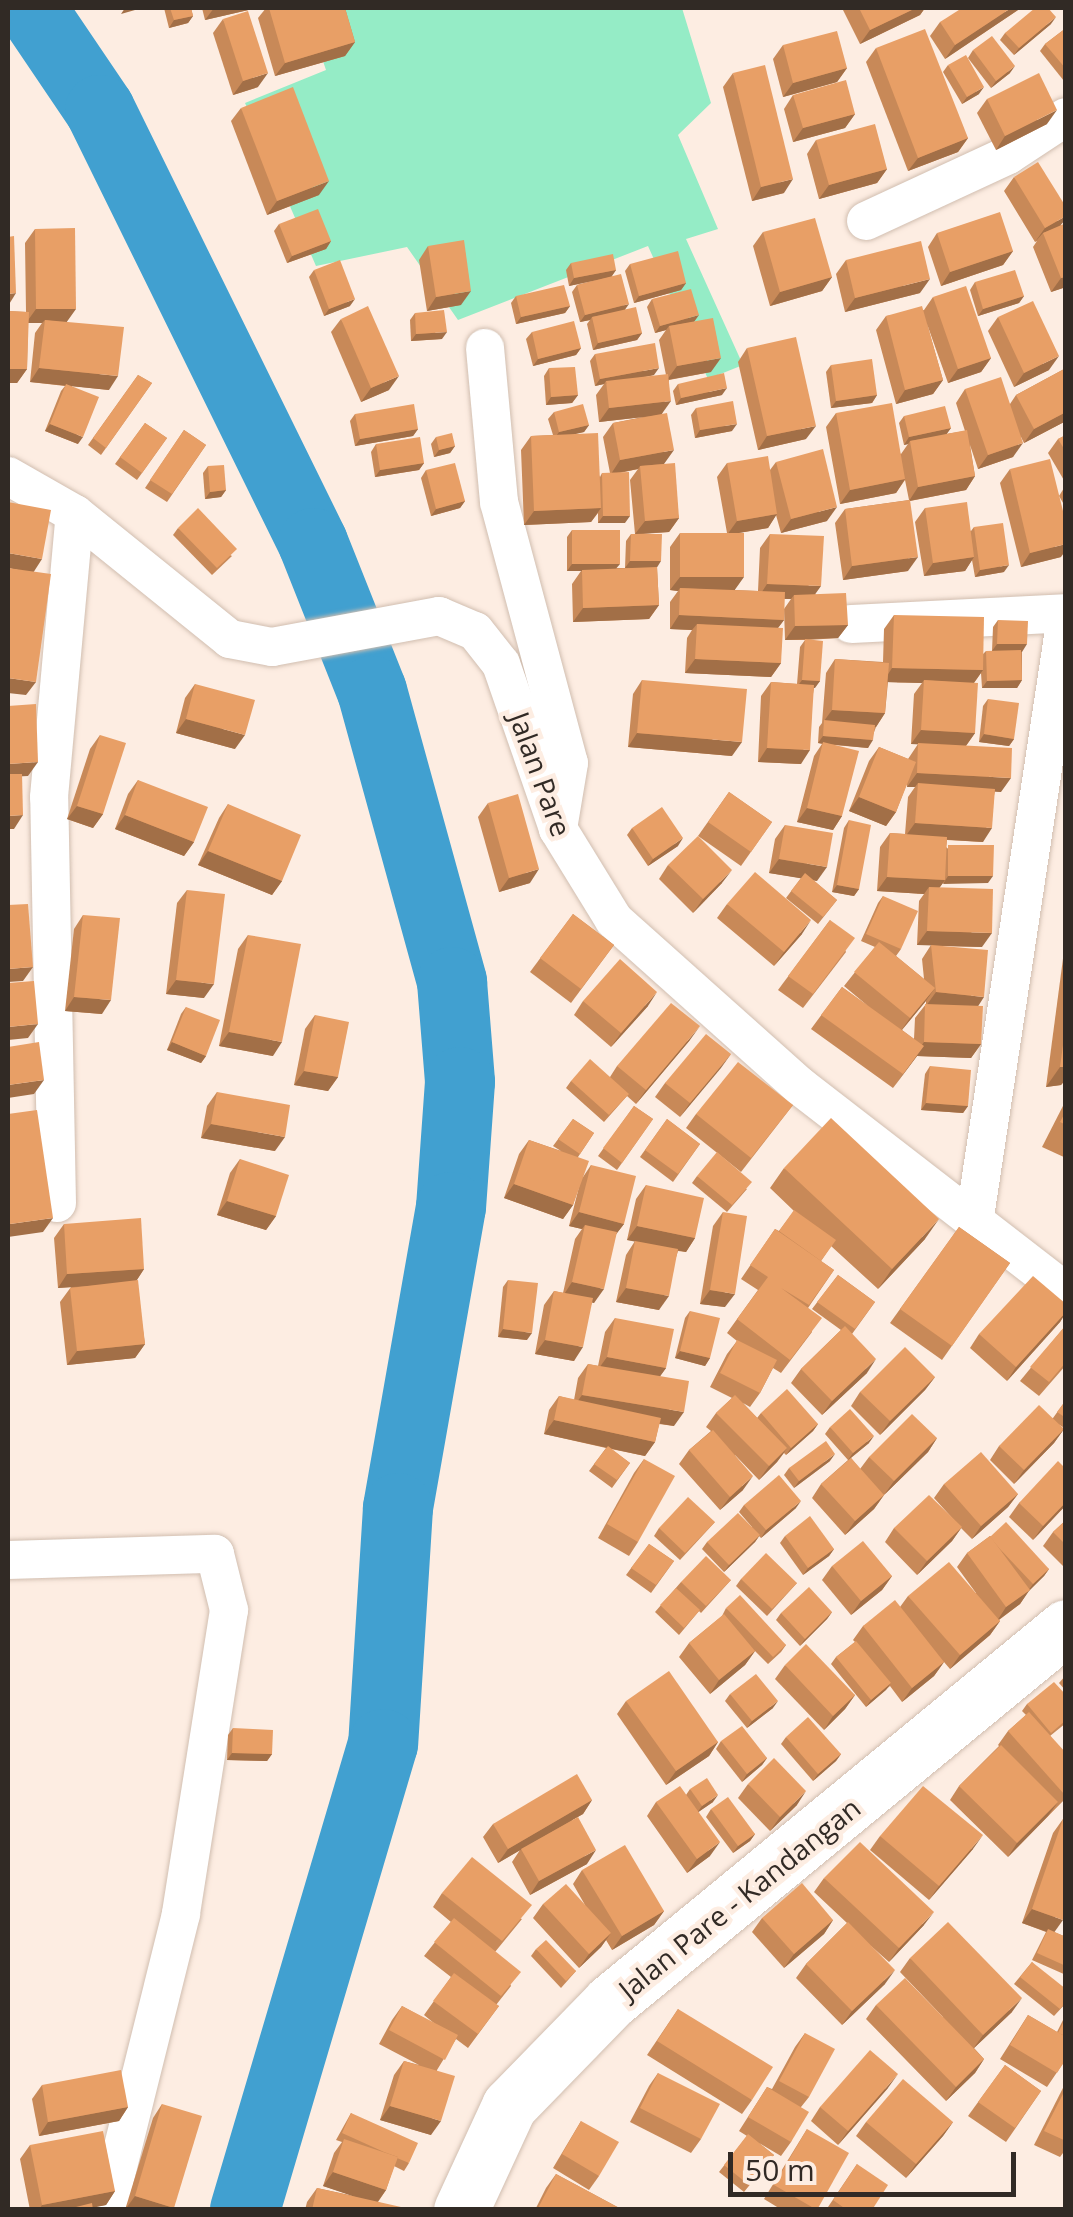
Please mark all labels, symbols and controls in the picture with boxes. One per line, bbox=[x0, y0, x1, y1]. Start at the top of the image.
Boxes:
street label: Jalan Pare bbox=[503, 707, 579, 841]
street label: Jalan Pare - Kandangan bbox=[611, 1790, 867, 2006]
scale bar bbox=[733, 2132, 1020, 2194]
text: 50 m bbox=[745, 2149, 815, 2190]

